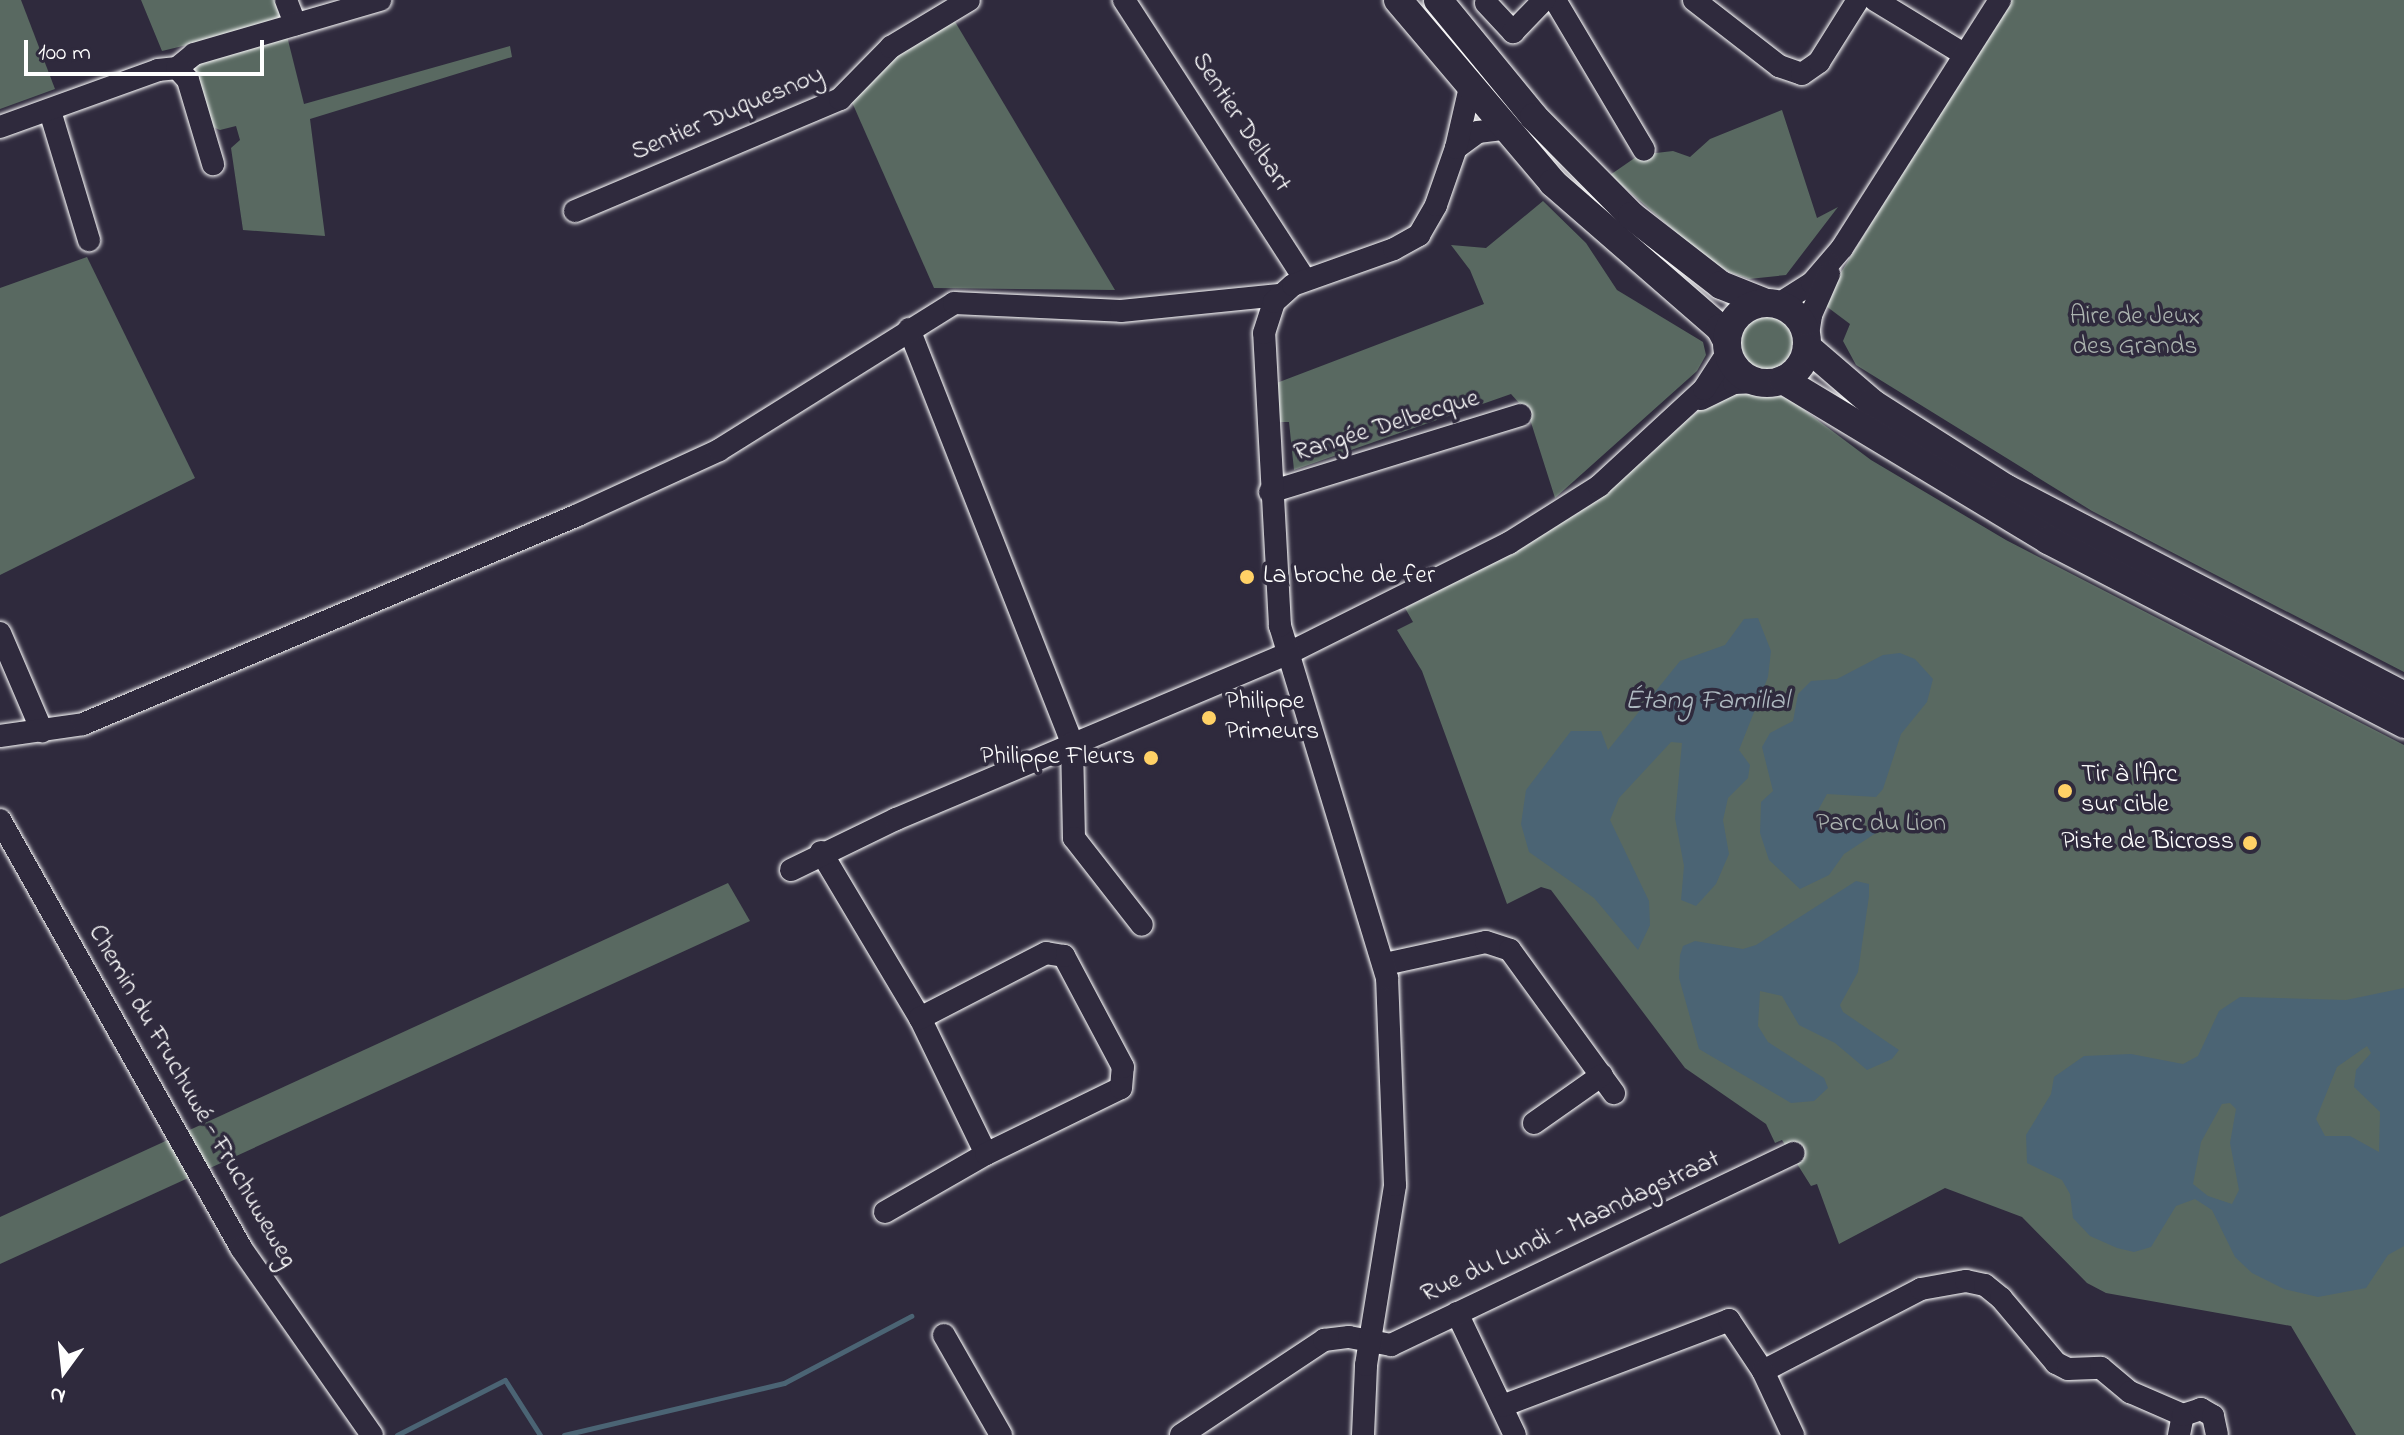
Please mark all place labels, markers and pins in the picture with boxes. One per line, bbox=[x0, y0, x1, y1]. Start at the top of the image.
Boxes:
place label: La broche de fer bbox=[1263, 561, 1435, 593]
marker: La broche de fer bbox=[1238, 568, 1256, 586]
place label: Philippe Primeurs bbox=[1225, 687, 1319, 748]
marker: Philippe Primeurs bbox=[1200, 709, 1218, 727]
place label: Philippe Fleurs bbox=[980, 742, 1135, 774]
marker: Philippe Fleurs bbox=[1142, 749, 1160, 767]
place label: Tir à l'Arc sur cible bbox=[2081, 760, 2177, 822]
marker: Tir à l'Arc sur cible bbox=[2056, 782, 2074, 800]
place label: Piste de Bicross bbox=[2061, 827, 2234, 859]
marker: Piste de Bicross bbox=[2241, 834, 2259, 852]

